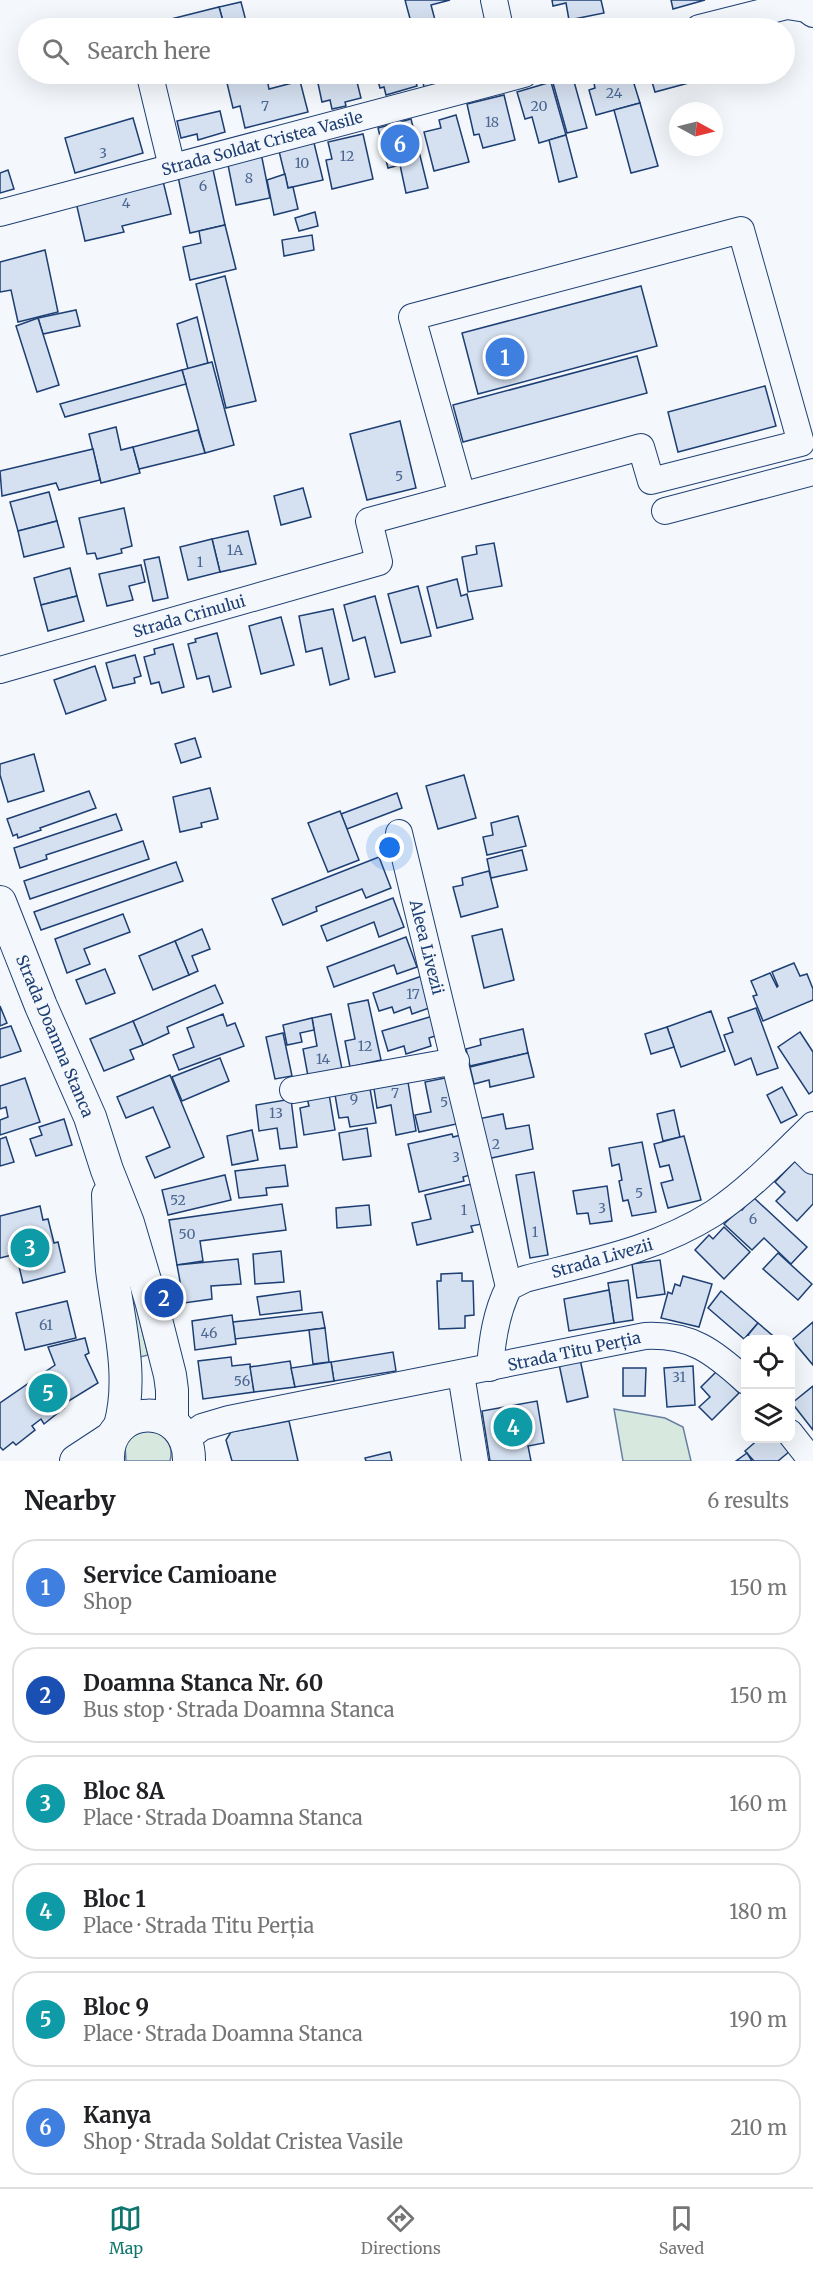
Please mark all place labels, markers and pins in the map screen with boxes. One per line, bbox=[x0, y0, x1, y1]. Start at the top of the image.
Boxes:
pin: 6 bbox=[380, 122, 420, 166]
pin: 1 bbox=[486, 334, 524, 380]
pin: 3 bbox=[10, 1226, 50, 1270]
pin: 2 bbox=[144, 1276, 184, 1320]
pin: 5 bbox=[28, 1370, 68, 1416]
pin: 4 bbox=[494, 1404, 532, 1450]

